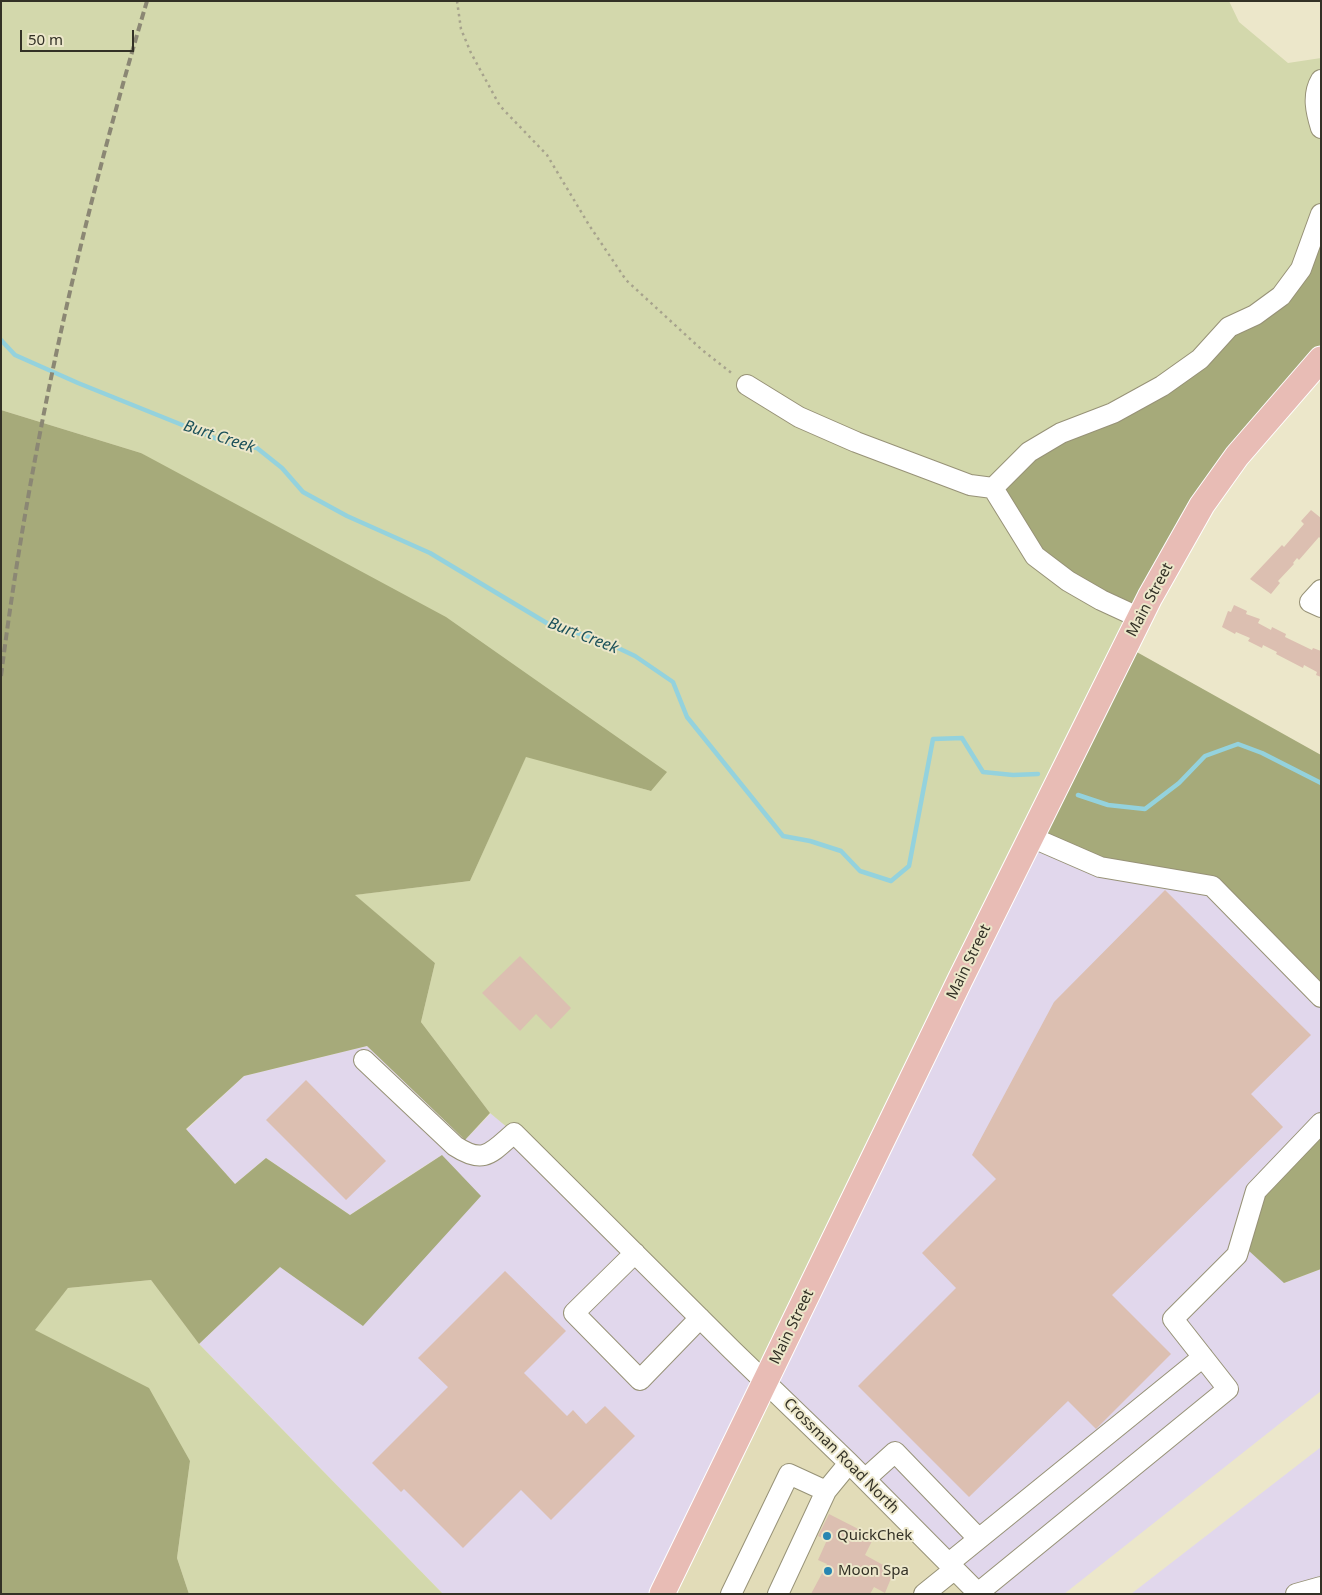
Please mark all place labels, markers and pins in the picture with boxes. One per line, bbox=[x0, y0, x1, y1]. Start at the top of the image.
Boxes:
place label: QuickChek bbox=[837, 1527, 912, 1545]
marker: QuickChek bbox=[821, 1530, 833, 1542]
place label: Moon Spa bbox=[838, 1562, 909, 1580]
marker: Moon Spa bbox=[822, 1565, 834, 1577]

